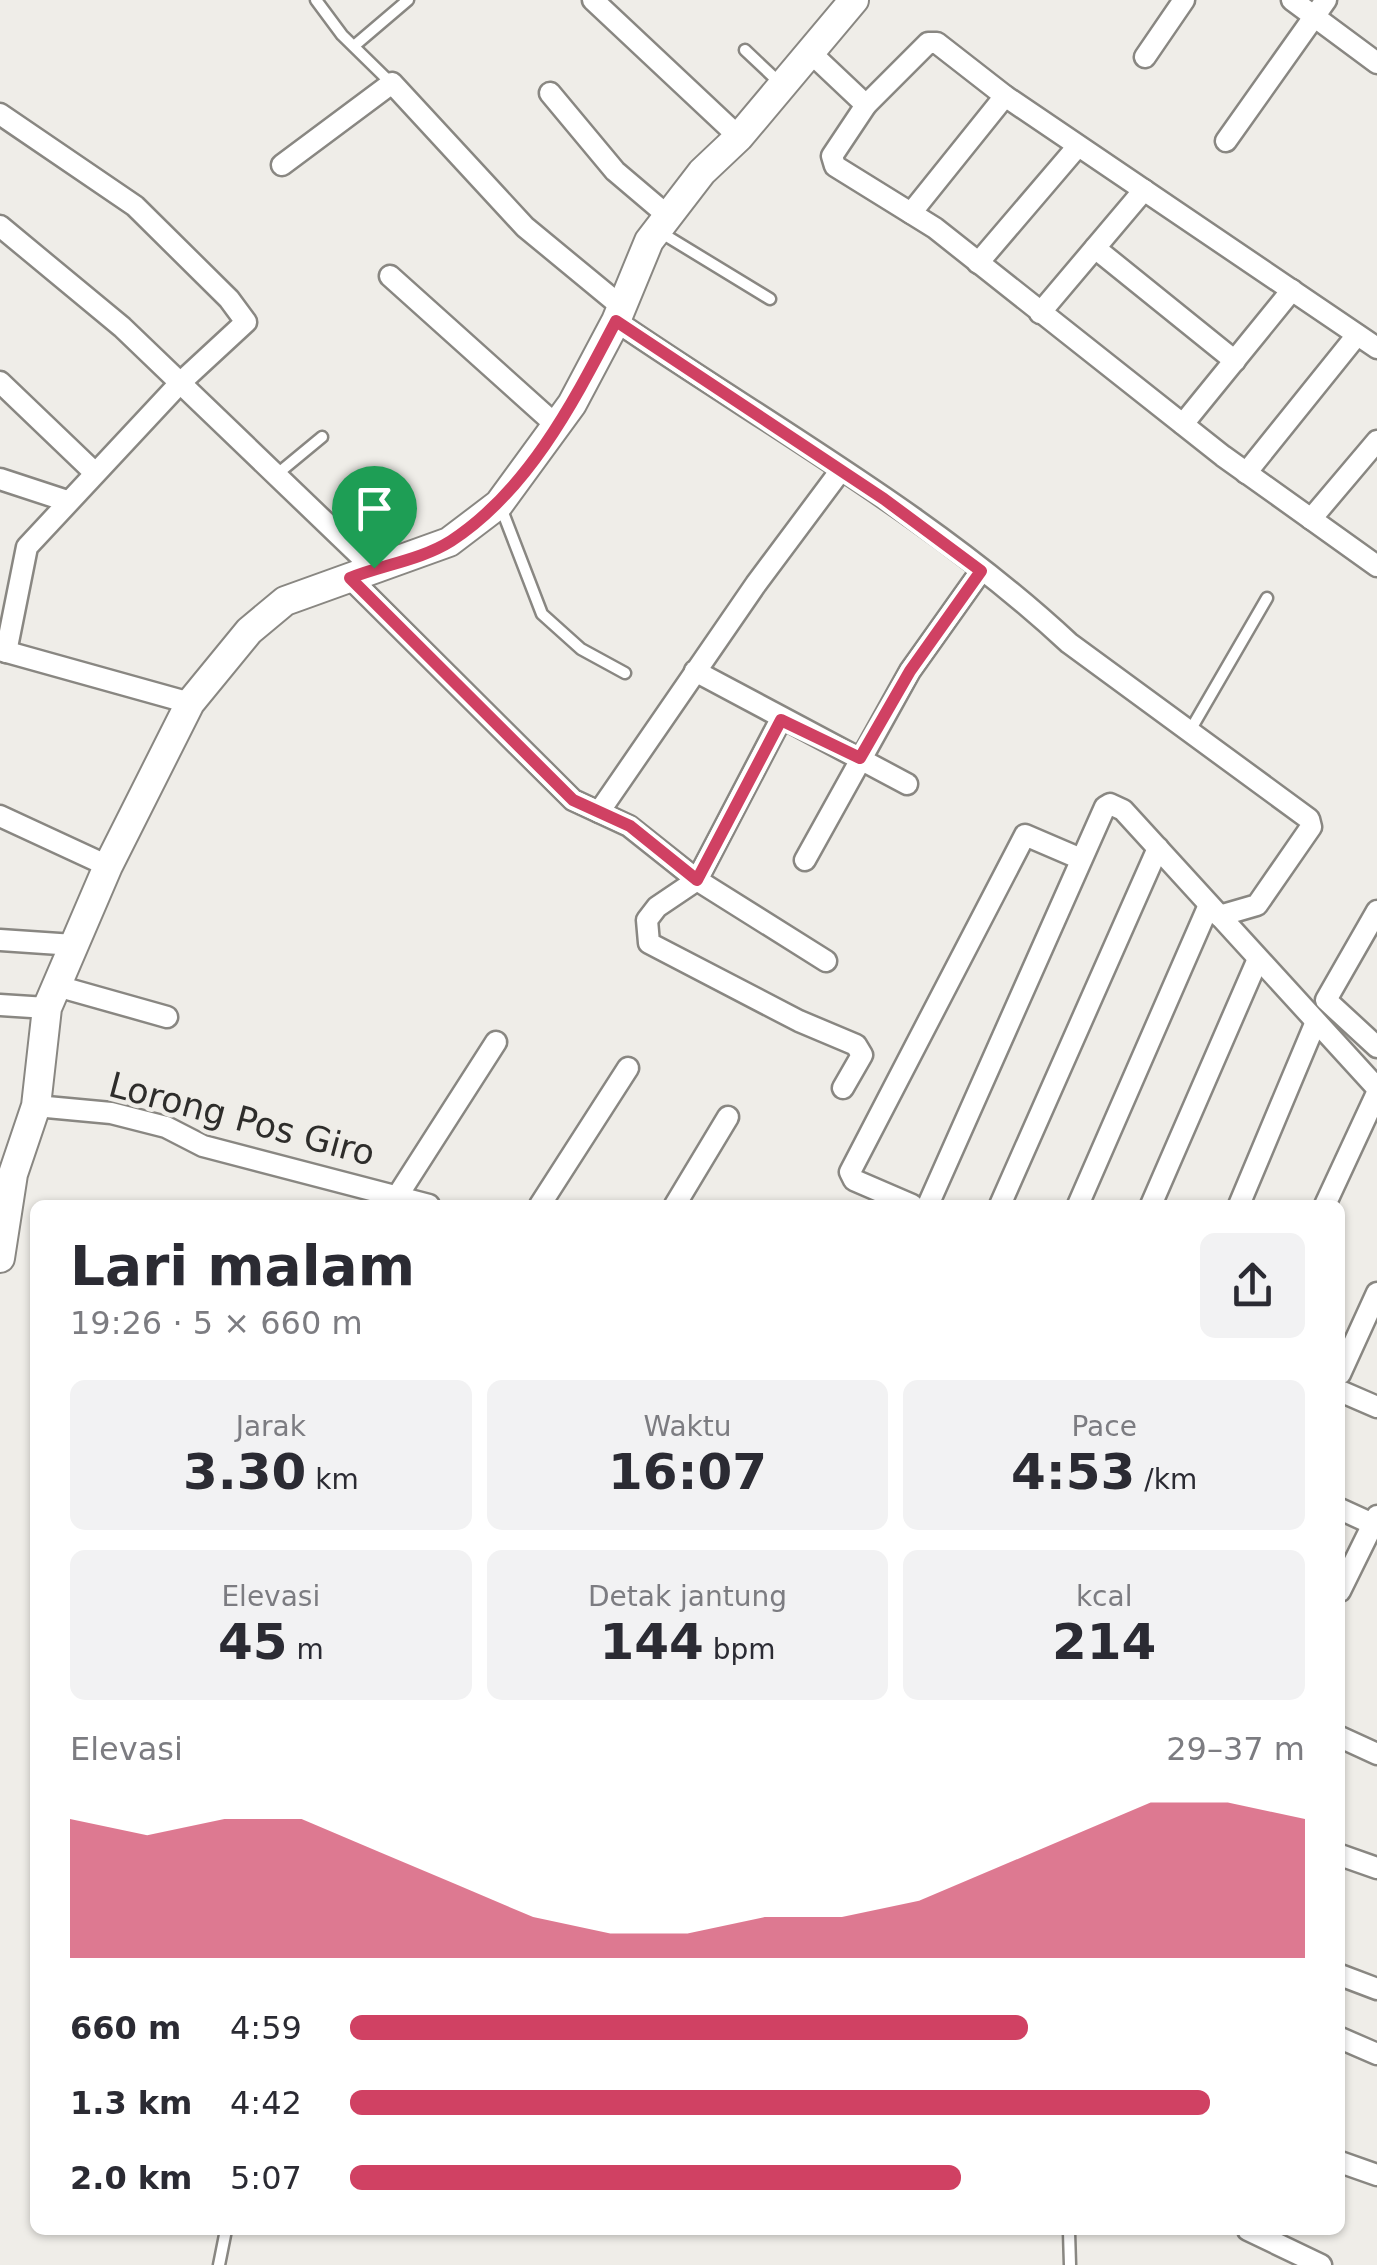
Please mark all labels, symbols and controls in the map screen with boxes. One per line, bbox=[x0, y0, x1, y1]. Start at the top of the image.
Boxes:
pin bbox=[332, 466, 417, 569]
icon: arrive bbox=[347, 481, 402, 536]
street label: Lorong Pos Giro bbox=[105, 1064, 379, 1174]
button: share bbox=[1200, 1233, 1305, 1338]
text: Lari malam bbox=[70, 1234, 415, 1298]
text: 19:26 · 5 × 660 m bbox=[70, 1304, 363, 1342]
text: Jarak bbox=[236, 1410, 306, 1443]
text: Waktu bbox=[643, 1410, 731, 1443]
text: Pace bbox=[1071, 1410, 1137, 1443]
text: 3.30 bbox=[183, 1443, 306, 1501]
text: 16:07 bbox=[608, 1443, 767, 1501]
text: 4:53 bbox=[1011, 1443, 1135, 1501]
text: km bbox=[306, 1463, 359, 1496]
text: /km bbox=[1135, 1463, 1197, 1496]
text: Elevasi bbox=[221, 1580, 320, 1613]
text: Detak jantung bbox=[588, 1580, 787, 1613]
text: kcal bbox=[1076, 1580, 1132, 1613]
text: 45 bbox=[218, 1613, 288, 1671]
text: 144 bbox=[599, 1613, 704, 1671]
text: 214 bbox=[1052, 1613, 1156, 1671]
text: m bbox=[288, 1633, 324, 1666]
text: bpm bbox=[704, 1633, 776, 1666]
text: Elevasi bbox=[70, 1730, 183, 1768]
text: 29–37 m bbox=[1166, 1730, 1305, 1768]
text: 660 m bbox=[70, 2009, 181, 2047]
text: 4:59 bbox=[230, 2009, 302, 2047]
text: 1.3 km bbox=[70, 2084, 192, 2122]
text: 4:42 bbox=[230, 2084, 302, 2122]
text: 2.0 km bbox=[70, 2159, 192, 2197]
text: 5:07 bbox=[230, 2159, 302, 2197]

